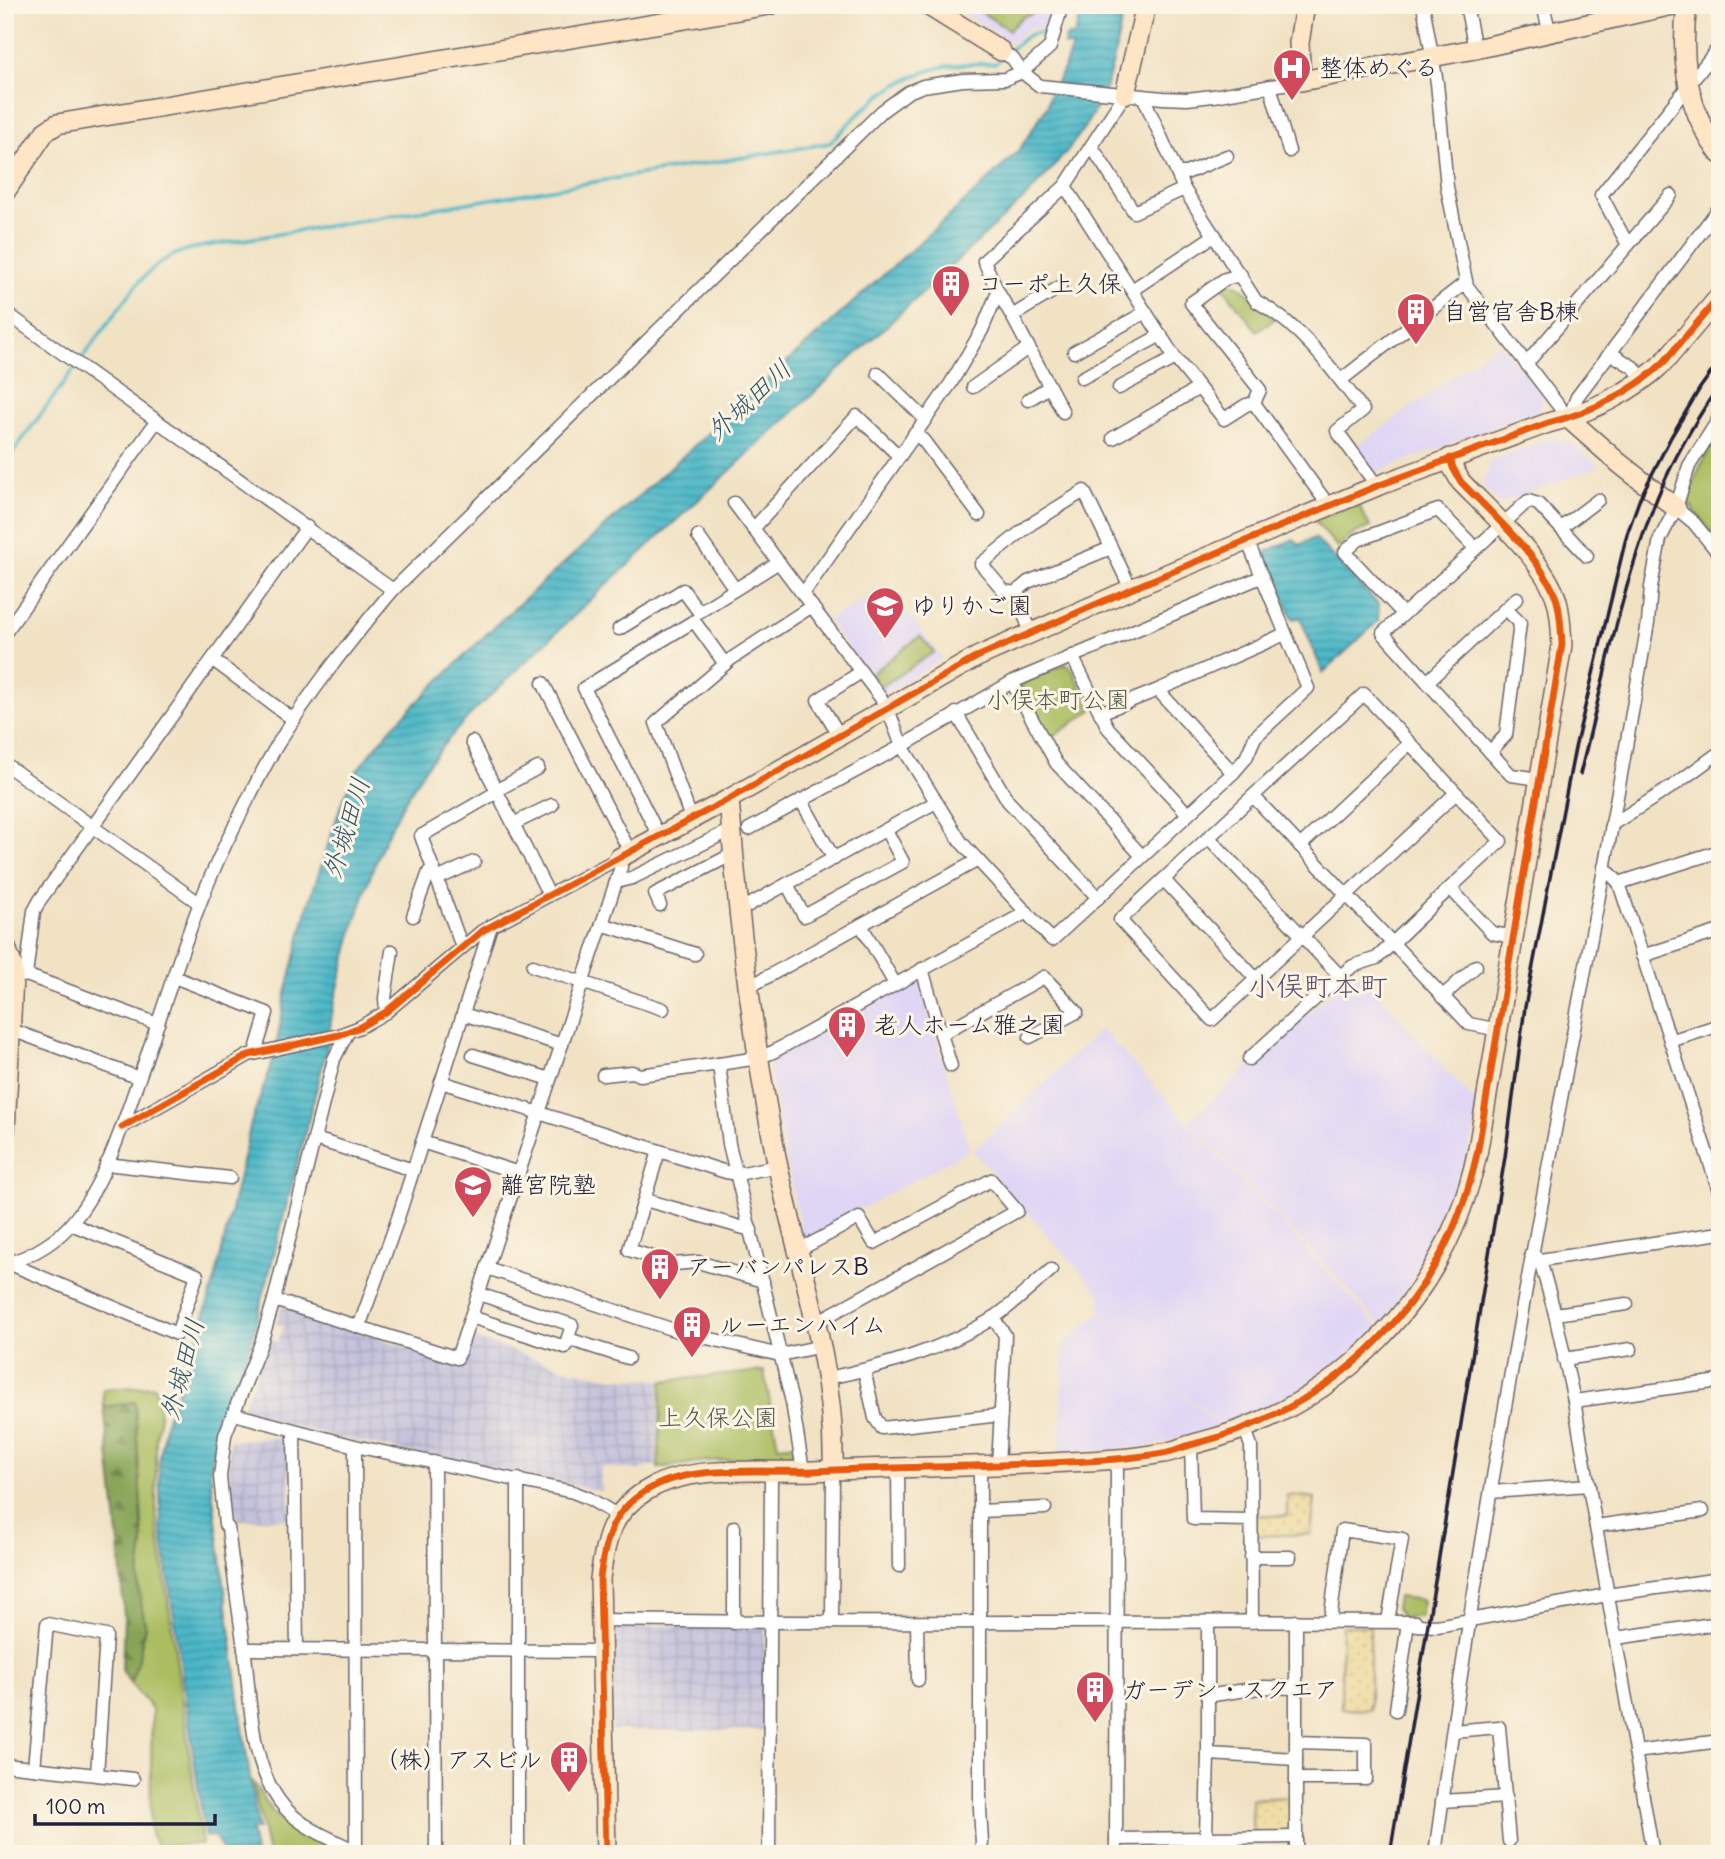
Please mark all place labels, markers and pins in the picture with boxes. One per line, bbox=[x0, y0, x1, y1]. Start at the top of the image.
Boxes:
hospital icon: 整体めぐる bbox=[1271, 47, 1313, 102]
place label: 整体めぐる bbox=[1319, 52, 1439, 82]
building icon: コーポ上久保 bbox=[930, 263, 972, 318]
place label: コーポ上久保 bbox=[978, 268, 1122, 298]
building icon: 自営官舎B棟 bbox=[1395, 291, 1437, 346]
place label: 自営官舎B棟 bbox=[1443, 296, 1579, 326]
school or university icon: ゆりかご園 bbox=[864, 585, 906, 640]
place label: ゆりかご園 bbox=[912, 590, 1032, 620]
building icon: 老人ホーム雅之園 bbox=[826, 1004, 868, 1059]
place label: 老人ホーム雅之園 bbox=[874, 1009, 1065, 1039]
school or university icon: 離宮院塾 bbox=[452, 1164, 494, 1219]
place label: 離宮院塾 bbox=[500, 1169, 596, 1199]
building icon: アーバンパレスB bbox=[639, 1246, 681, 1301]
place label: アーバンパレスB bbox=[687, 1251, 869, 1281]
building icon: ルーエンハイム bbox=[671, 1304, 713, 1359]
place label: ルーエンハイム bbox=[719, 1309, 886, 1339]
building icon: ガーデン・スクエア bbox=[1074, 1669, 1116, 1724]
place label: ガーデン・スクエア bbox=[1122, 1674, 1338, 1704]
building icon: （株）アスビル bbox=[548, 1739, 590, 1794]
place label: （株）アスビル bbox=[374, 1744, 542, 1774]

